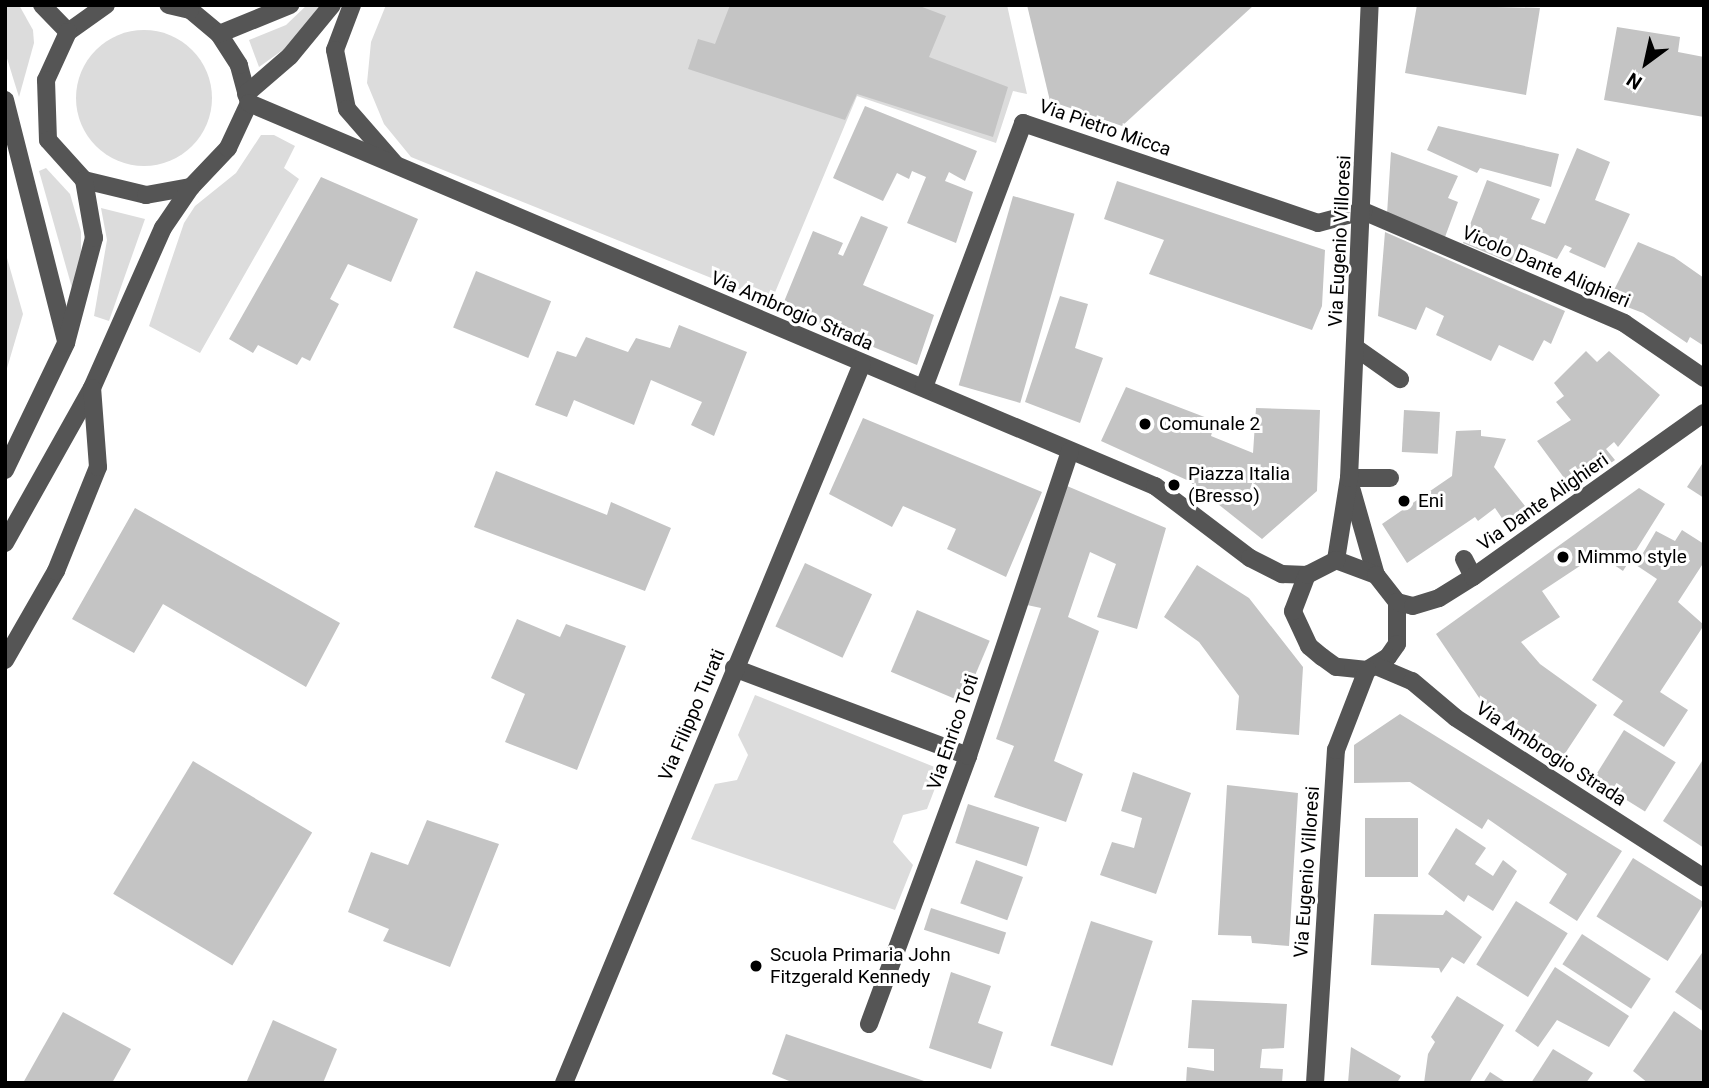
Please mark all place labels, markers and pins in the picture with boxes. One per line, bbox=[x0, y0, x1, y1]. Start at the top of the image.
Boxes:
place label: Comunale 2 bbox=[1159, 413, 1260, 435]
marker: Comunale 2 bbox=[1137, 416, 1153, 432]
place label: Piazza Italia (Bresso) bbox=[1188, 463, 1290, 507]
marker: Piazza Italia (Bresso) bbox=[1166, 477, 1182, 493]
place label: Eni bbox=[1418, 490, 1444, 512]
marker: Eni bbox=[1396, 493, 1412, 509]
place label: Mimmo style bbox=[1577, 546, 1687, 568]
marker: Mimmo style bbox=[1555, 549, 1571, 565]
place label: Scuola Primaria John Fitzgerald Kennedy bbox=[770, 944, 951, 988]
marker: Scuola Primaria John Fitzgerald Kennedy bbox=[748, 958, 764, 974]

